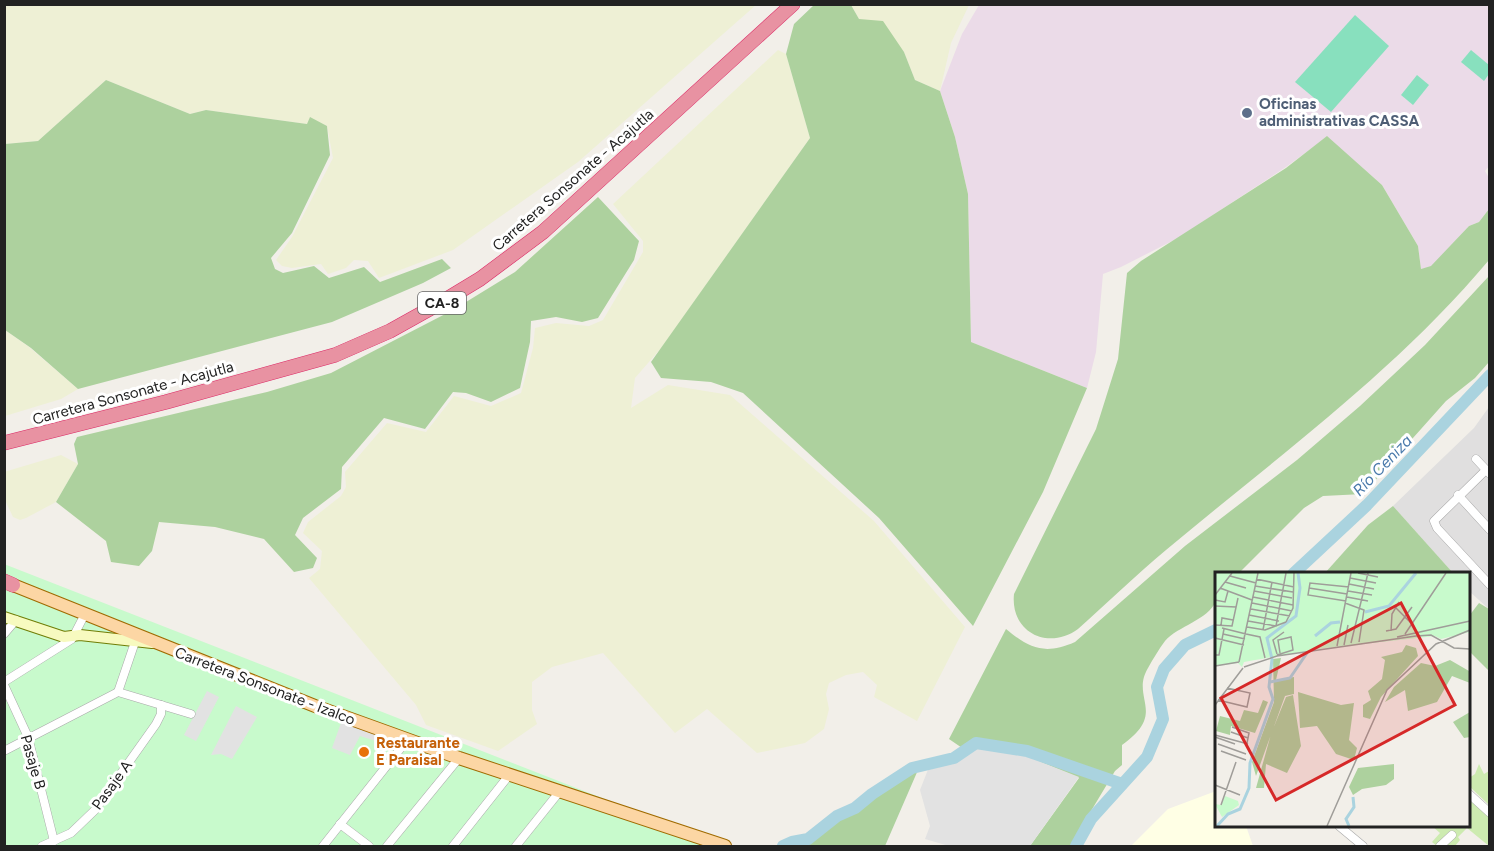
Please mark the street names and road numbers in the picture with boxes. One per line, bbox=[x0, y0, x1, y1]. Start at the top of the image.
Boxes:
street label: Carretera Sonsonate - Acajutla bbox=[489, 105, 657, 255]
road number: CA-8 bbox=[418, 292, 466, 314]
street label: Carretera Sonsonate - Acajutla bbox=[31, 357, 235, 429]
street label: Carretera Sonsonate - Izalco bbox=[172, 643, 358, 729]
street label: Pasaje B bbox=[17, 733, 49, 791]
street label: Pasaje A bbox=[88, 757, 136, 813]

